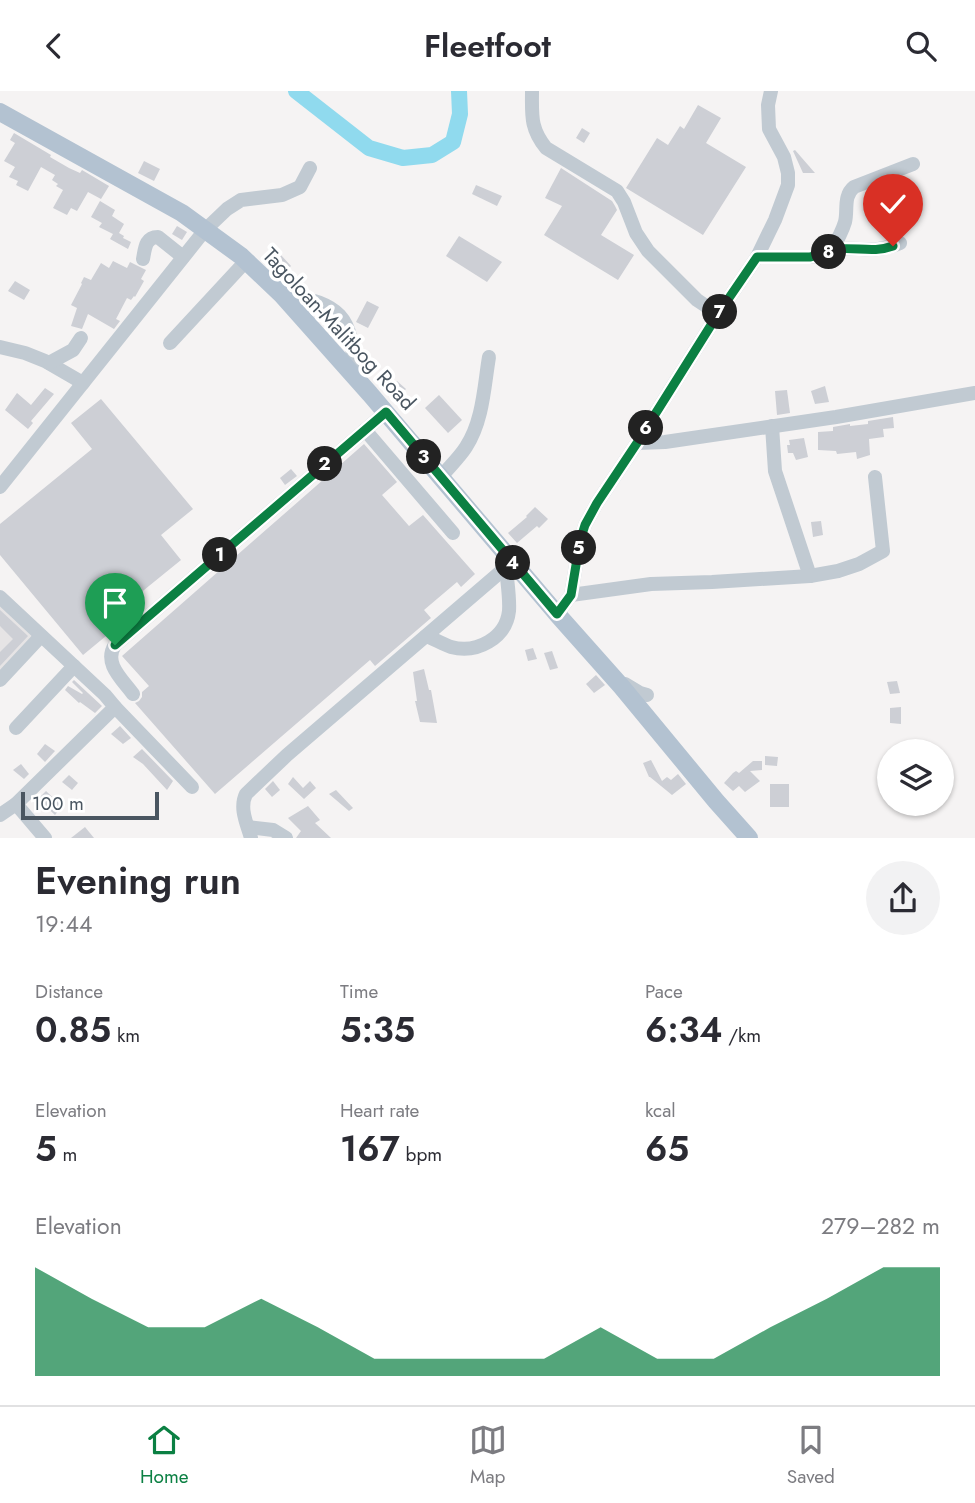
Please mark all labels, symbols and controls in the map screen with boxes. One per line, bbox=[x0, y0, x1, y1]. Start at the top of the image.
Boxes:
text: Fleetfoot bbox=[424, 23, 551, 69]
icon: back bbox=[35, 27, 73, 65]
icon: search bbox=[902, 27, 940, 65]
pin bbox=[863, 174, 923, 246]
icon: check bbox=[874, 185, 912, 223]
pin: 8 bbox=[812, 235, 846, 269]
text: 8 bbox=[823, 238, 834, 265]
street label: Tagoloan-Malitbog Road bbox=[256, 241, 422, 417]
pin: 7 bbox=[702, 295, 738, 329]
text: 7 bbox=[714, 298, 725, 325]
pin: 6 bbox=[628, 411, 664, 445]
text: 6 bbox=[639, 414, 652, 441]
pin: 3 bbox=[406, 439, 442, 475]
text: 3 bbox=[418, 443, 429, 470]
pin: 2 bbox=[308, 447, 342, 481]
text: 2 bbox=[318, 450, 331, 477]
pin: 5 bbox=[562, 531, 596, 566]
text: 5 bbox=[572, 534, 585, 561]
pin: 1 bbox=[202, 538, 238, 573]
text: 1 bbox=[215, 541, 224, 568]
pin: 4 bbox=[496, 545, 530, 581]
text: 4 bbox=[506, 549, 519, 576]
pin bbox=[85, 573, 145, 645]
icon: arrive bbox=[96, 584, 134, 622]
map controls bbox=[877, 739, 954, 816]
button: layers bbox=[877, 739, 954, 816]
scale bar bbox=[21, 789, 159, 821]
text: 100 m bbox=[32, 790, 84, 817]
text: Evening run bbox=[35, 853, 241, 908]
button: share bbox=[866, 861, 940, 935]
text: 19:44 bbox=[35, 907, 92, 941]
text: Distance bbox=[35, 978, 103, 1005]
text: Time bbox=[340, 978, 378, 1005]
text: Pace bbox=[645, 978, 683, 1005]
text: 0.85 bbox=[35, 1005, 111, 1055]
text: 5:35 bbox=[340, 1005, 415, 1055]
text: 6:34 bbox=[645, 1005, 723, 1055]
text: km bbox=[111, 1022, 140, 1049]
text: /km bbox=[723, 1022, 761, 1049]
text: Elevation bbox=[35, 1097, 107, 1124]
text: Heart rate bbox=[340, 1097, 419, 1124]
text: kcal bbox=[645, 1097, 676, 1124]
text: 5 bbox=[35, 1124, 57, 1174]
text: 167 bbox=[340, 1124, 400, 1174]
text: 65 bbox=[645, 1124, 689, 1174]
text: m bbox=[57, 1141, 77, 1168]
text: bpm bbox=[400, 1141, 442, 1168]
text: Elevation bbox=[35, 1209, 122, 1243]
text: 279–282 m bbox=[821, 1209, 940, 1243]
tab: Home bbox=[140, 1421, 189, 1490]
tab: Map bbox=[469, 1421, 507, 1490]
tab: Saved bbox=[787, 1421, 835, 1490]

